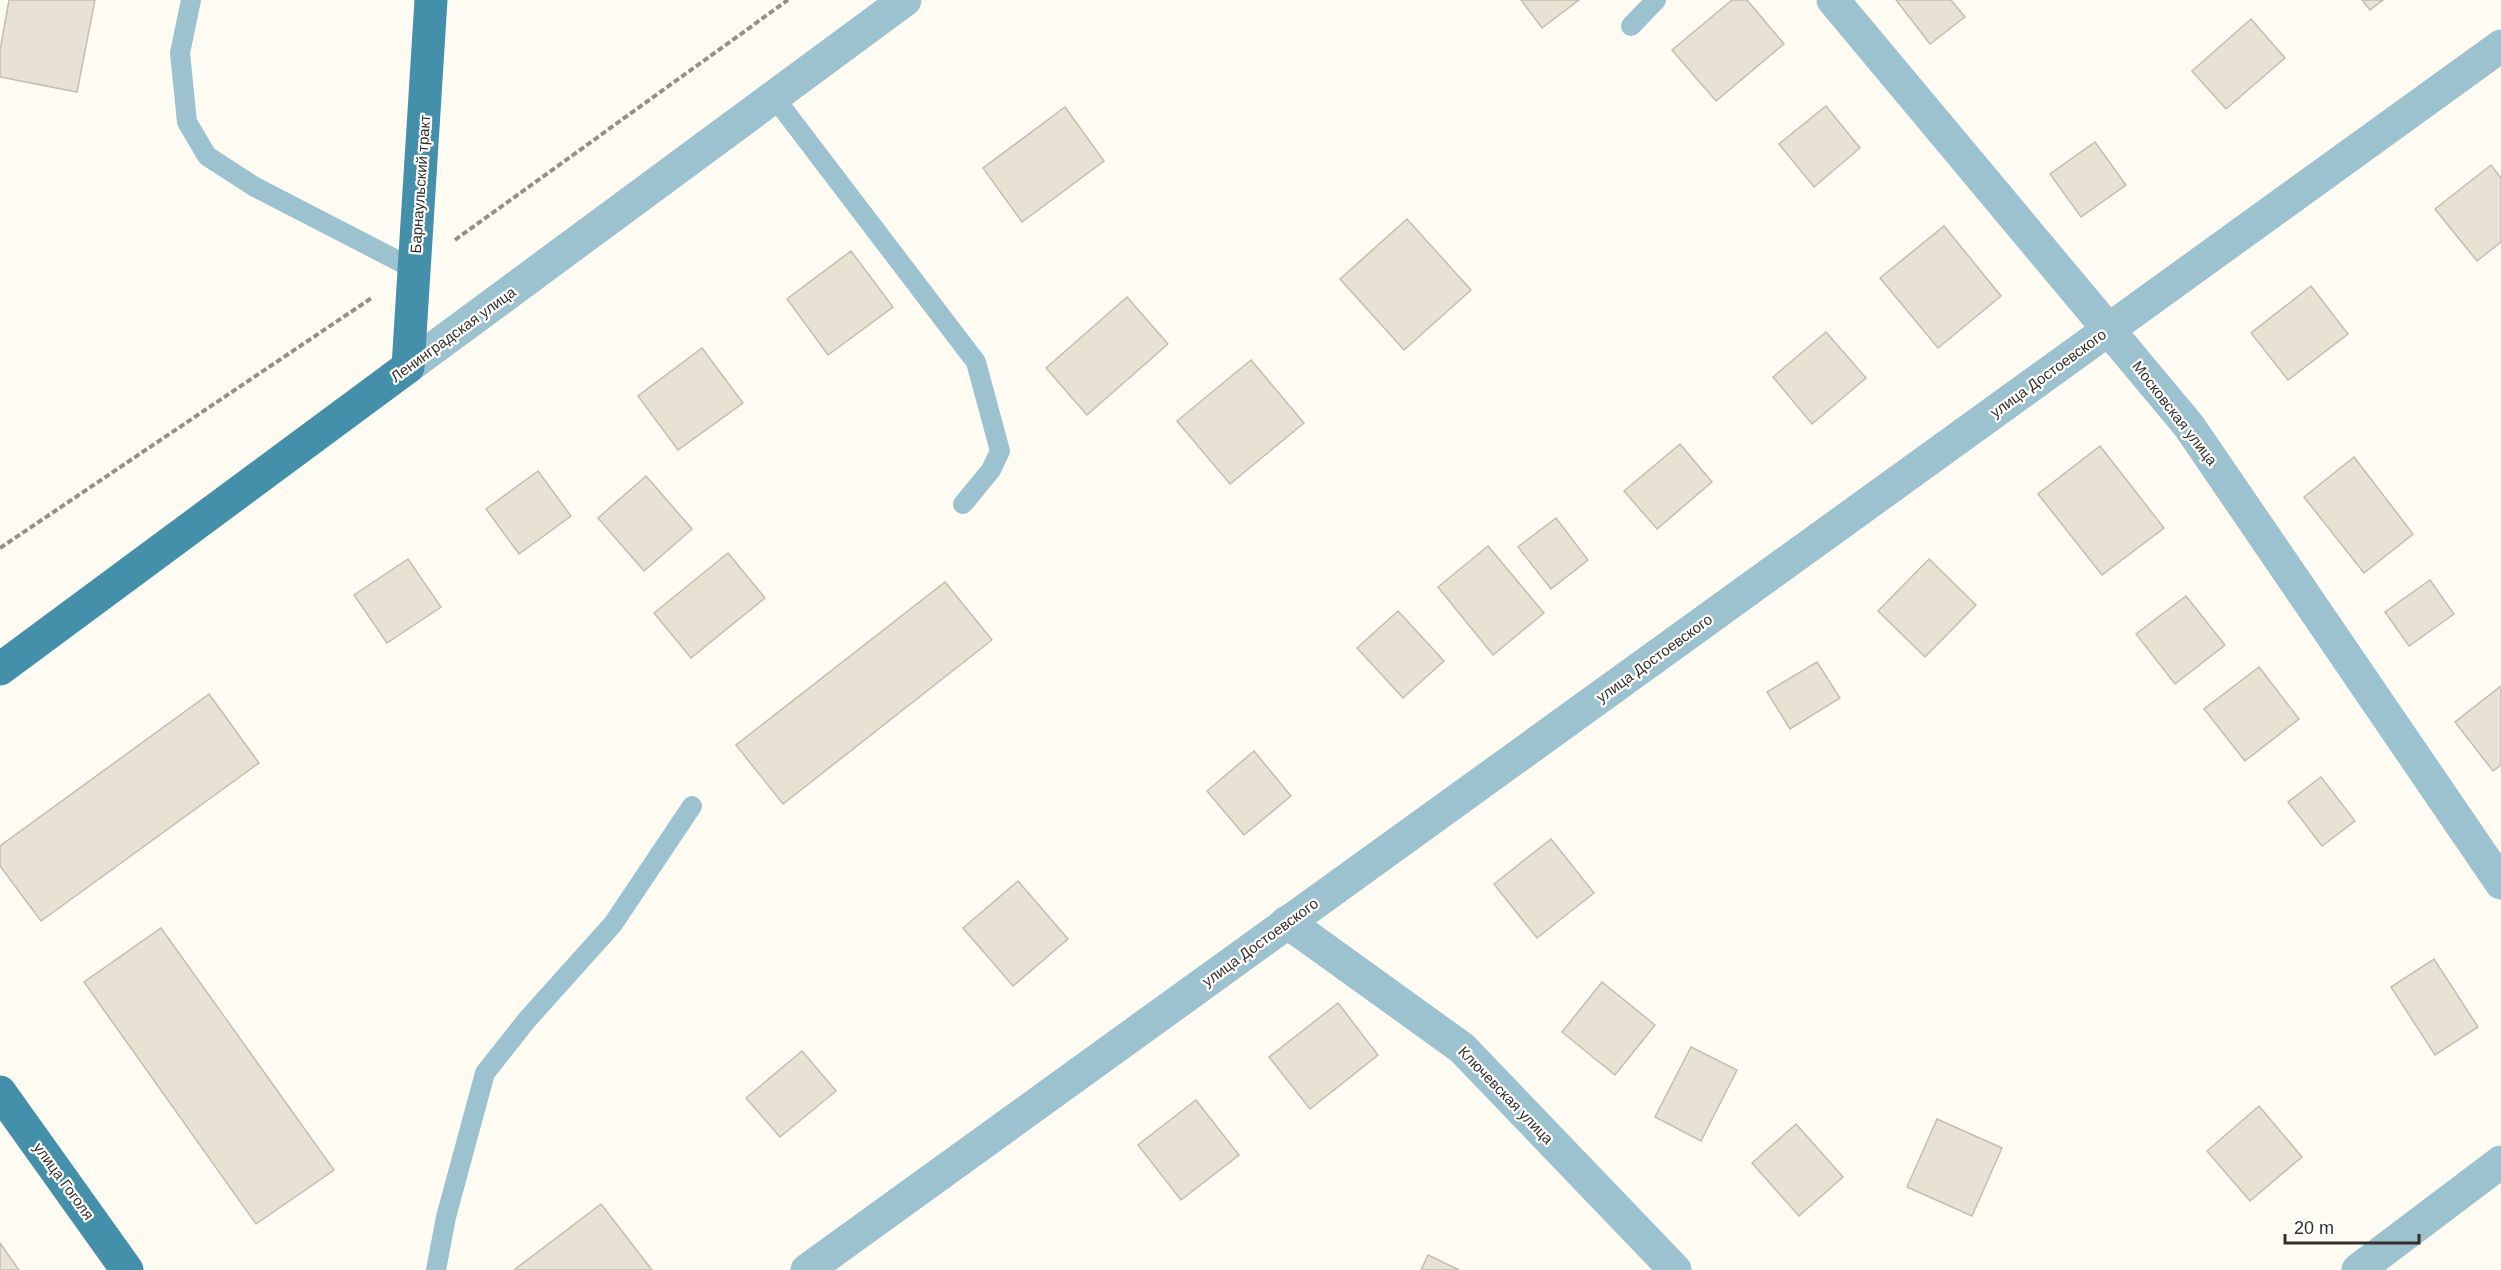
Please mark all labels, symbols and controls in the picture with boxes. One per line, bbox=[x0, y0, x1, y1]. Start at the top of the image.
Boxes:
street label: Барнаульский тракт bbox=[407, 114, 433, 254]
street label: Ленинградская улица bbox=[387, 283, 519, 385]
street label: улица Достоевского bbox=[1987, 325, 2109, 421]
street label: Московская улица bbox=[2129, 357, 2221, 469]
street label: улица Достоевского bbox=[1593, 610, 1715, 706]
street label: улица Достоевского bbox=[1199, 894, 1321, 990]
street label: Ключевская улица bbox=[1455, 1043, 1557, 1148]
street label: улица Гоголя bbox=[30, 1139, 98, 1223]
scale bar bbox=[2285, 1207, 2418, 1245]
text: 20 m bbox=[2294, 1218, 2334, 1238]

